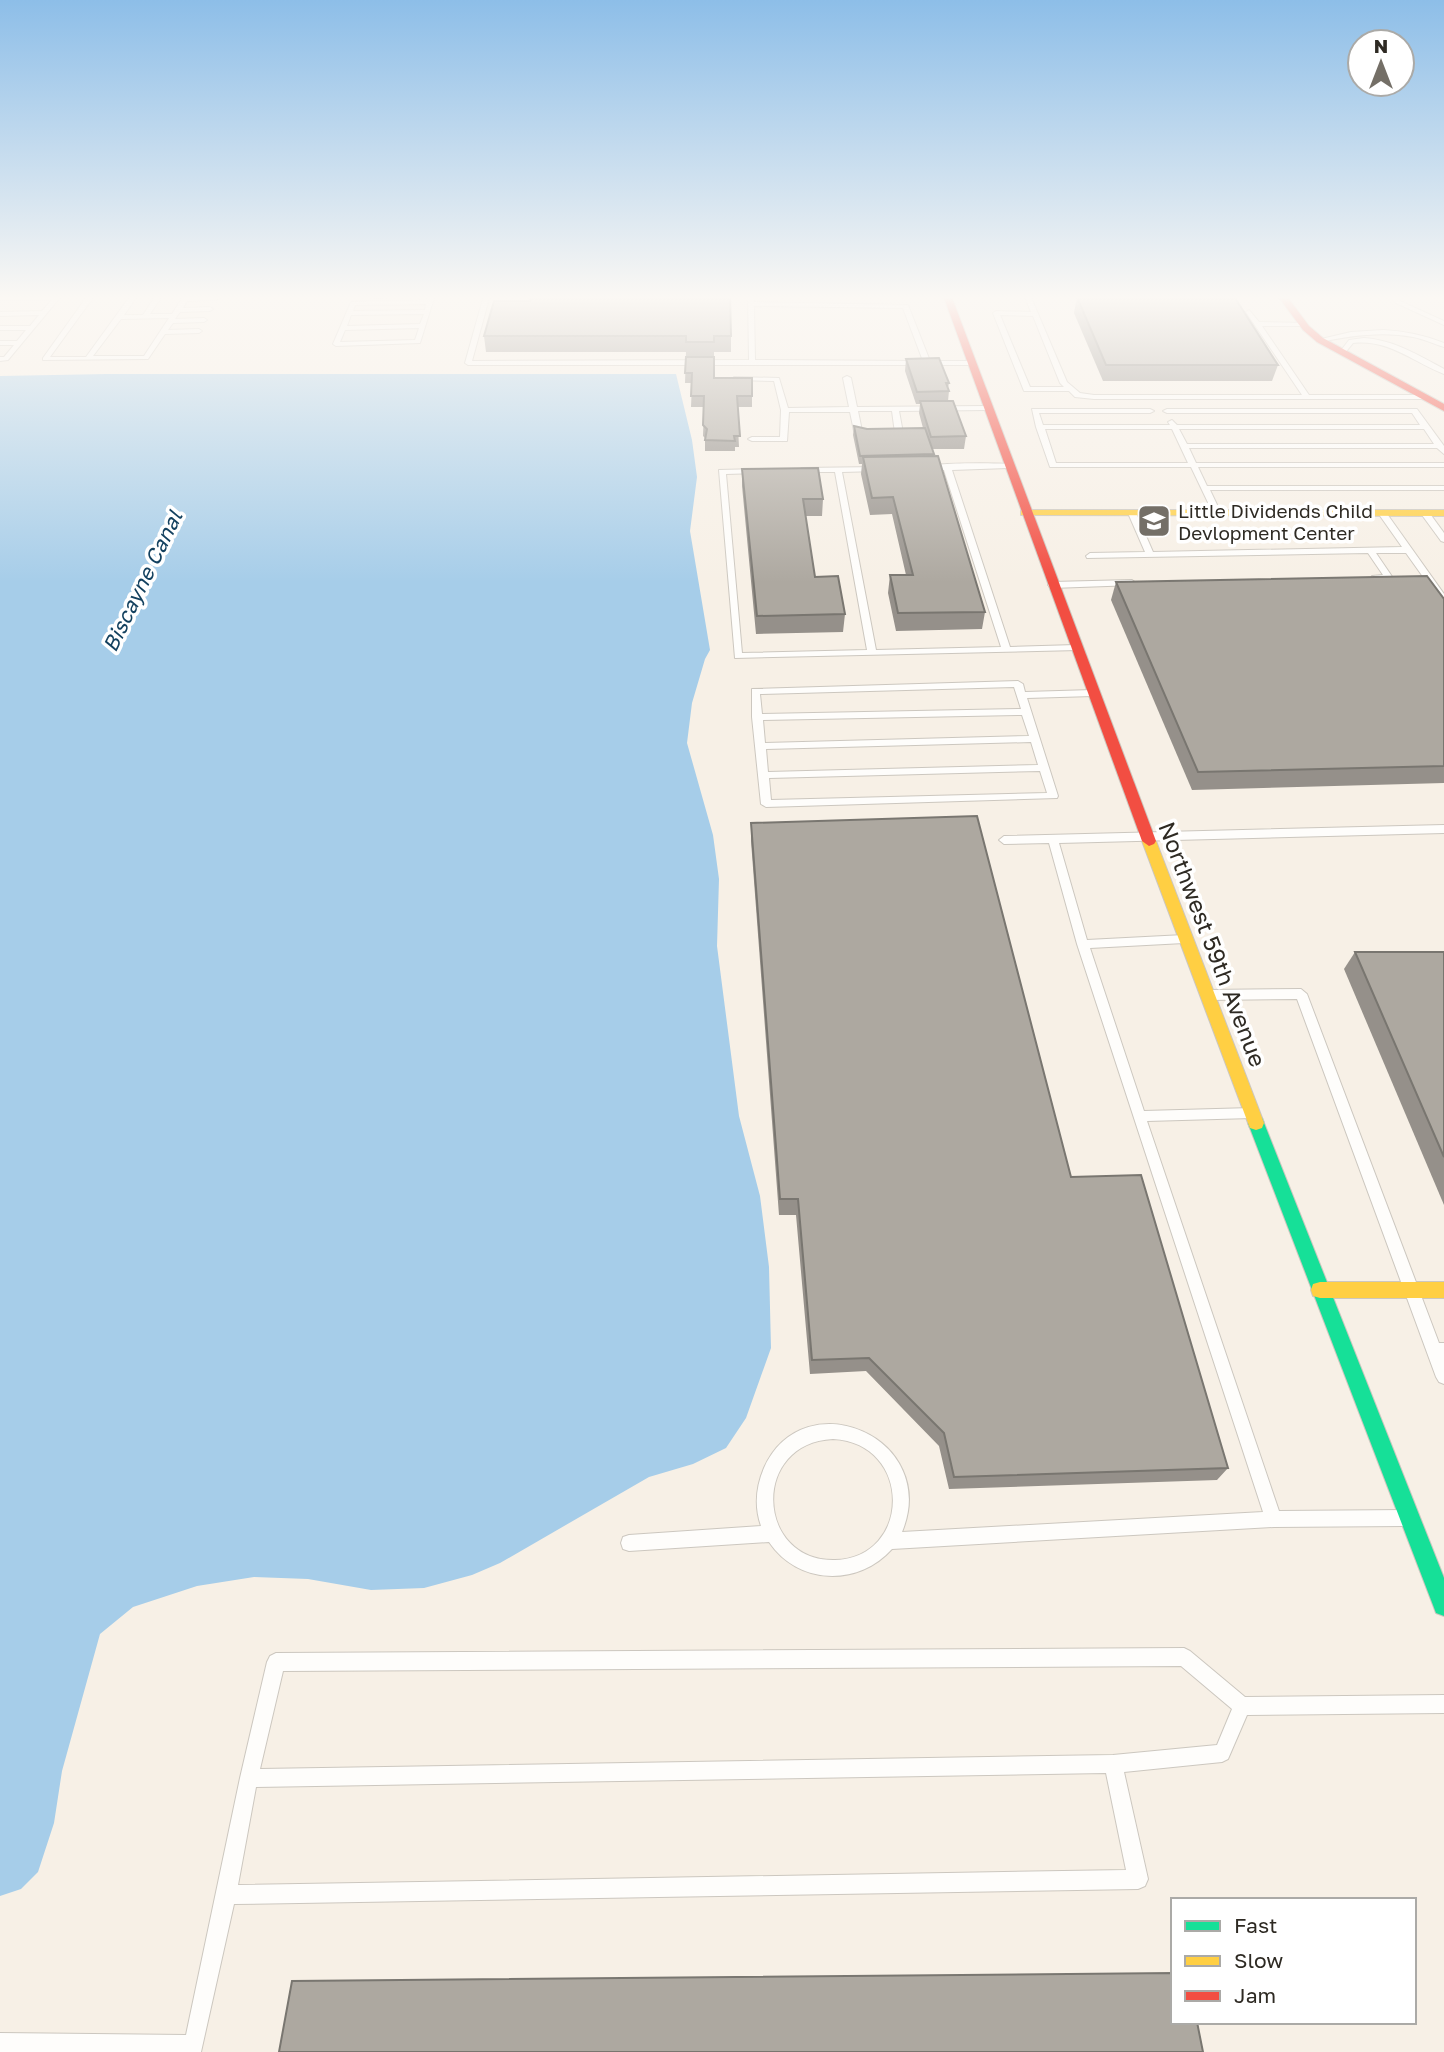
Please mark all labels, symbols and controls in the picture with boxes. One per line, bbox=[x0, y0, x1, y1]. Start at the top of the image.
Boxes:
north arrow bbox=[1346, 28, 1416, 98]
text: N bbox=[1374, 34, 1388, 57]
place label: Little Dividends Child Devlopment Center bbox=[1178, 499, 1373, 544]
school or university icon: Little Dividends Child Devlopment Center bbox=[1135, 502, 1173, 540]
water label: Biscayne Canal bbox=[97, 505, 188, 656]
street label: Northwest 59th Avenue bbox=[1153, 818, 1273, 1070]
legend bbox=[1171, 1898, 1416, 2024]
text: Fast bbox=[1234, 1912, 1277, 1938]
text: Slow bbox=[1234, 1947, 1283, 1973]
text: Jam bbox=[1234, 1982, 1276, 2008]

